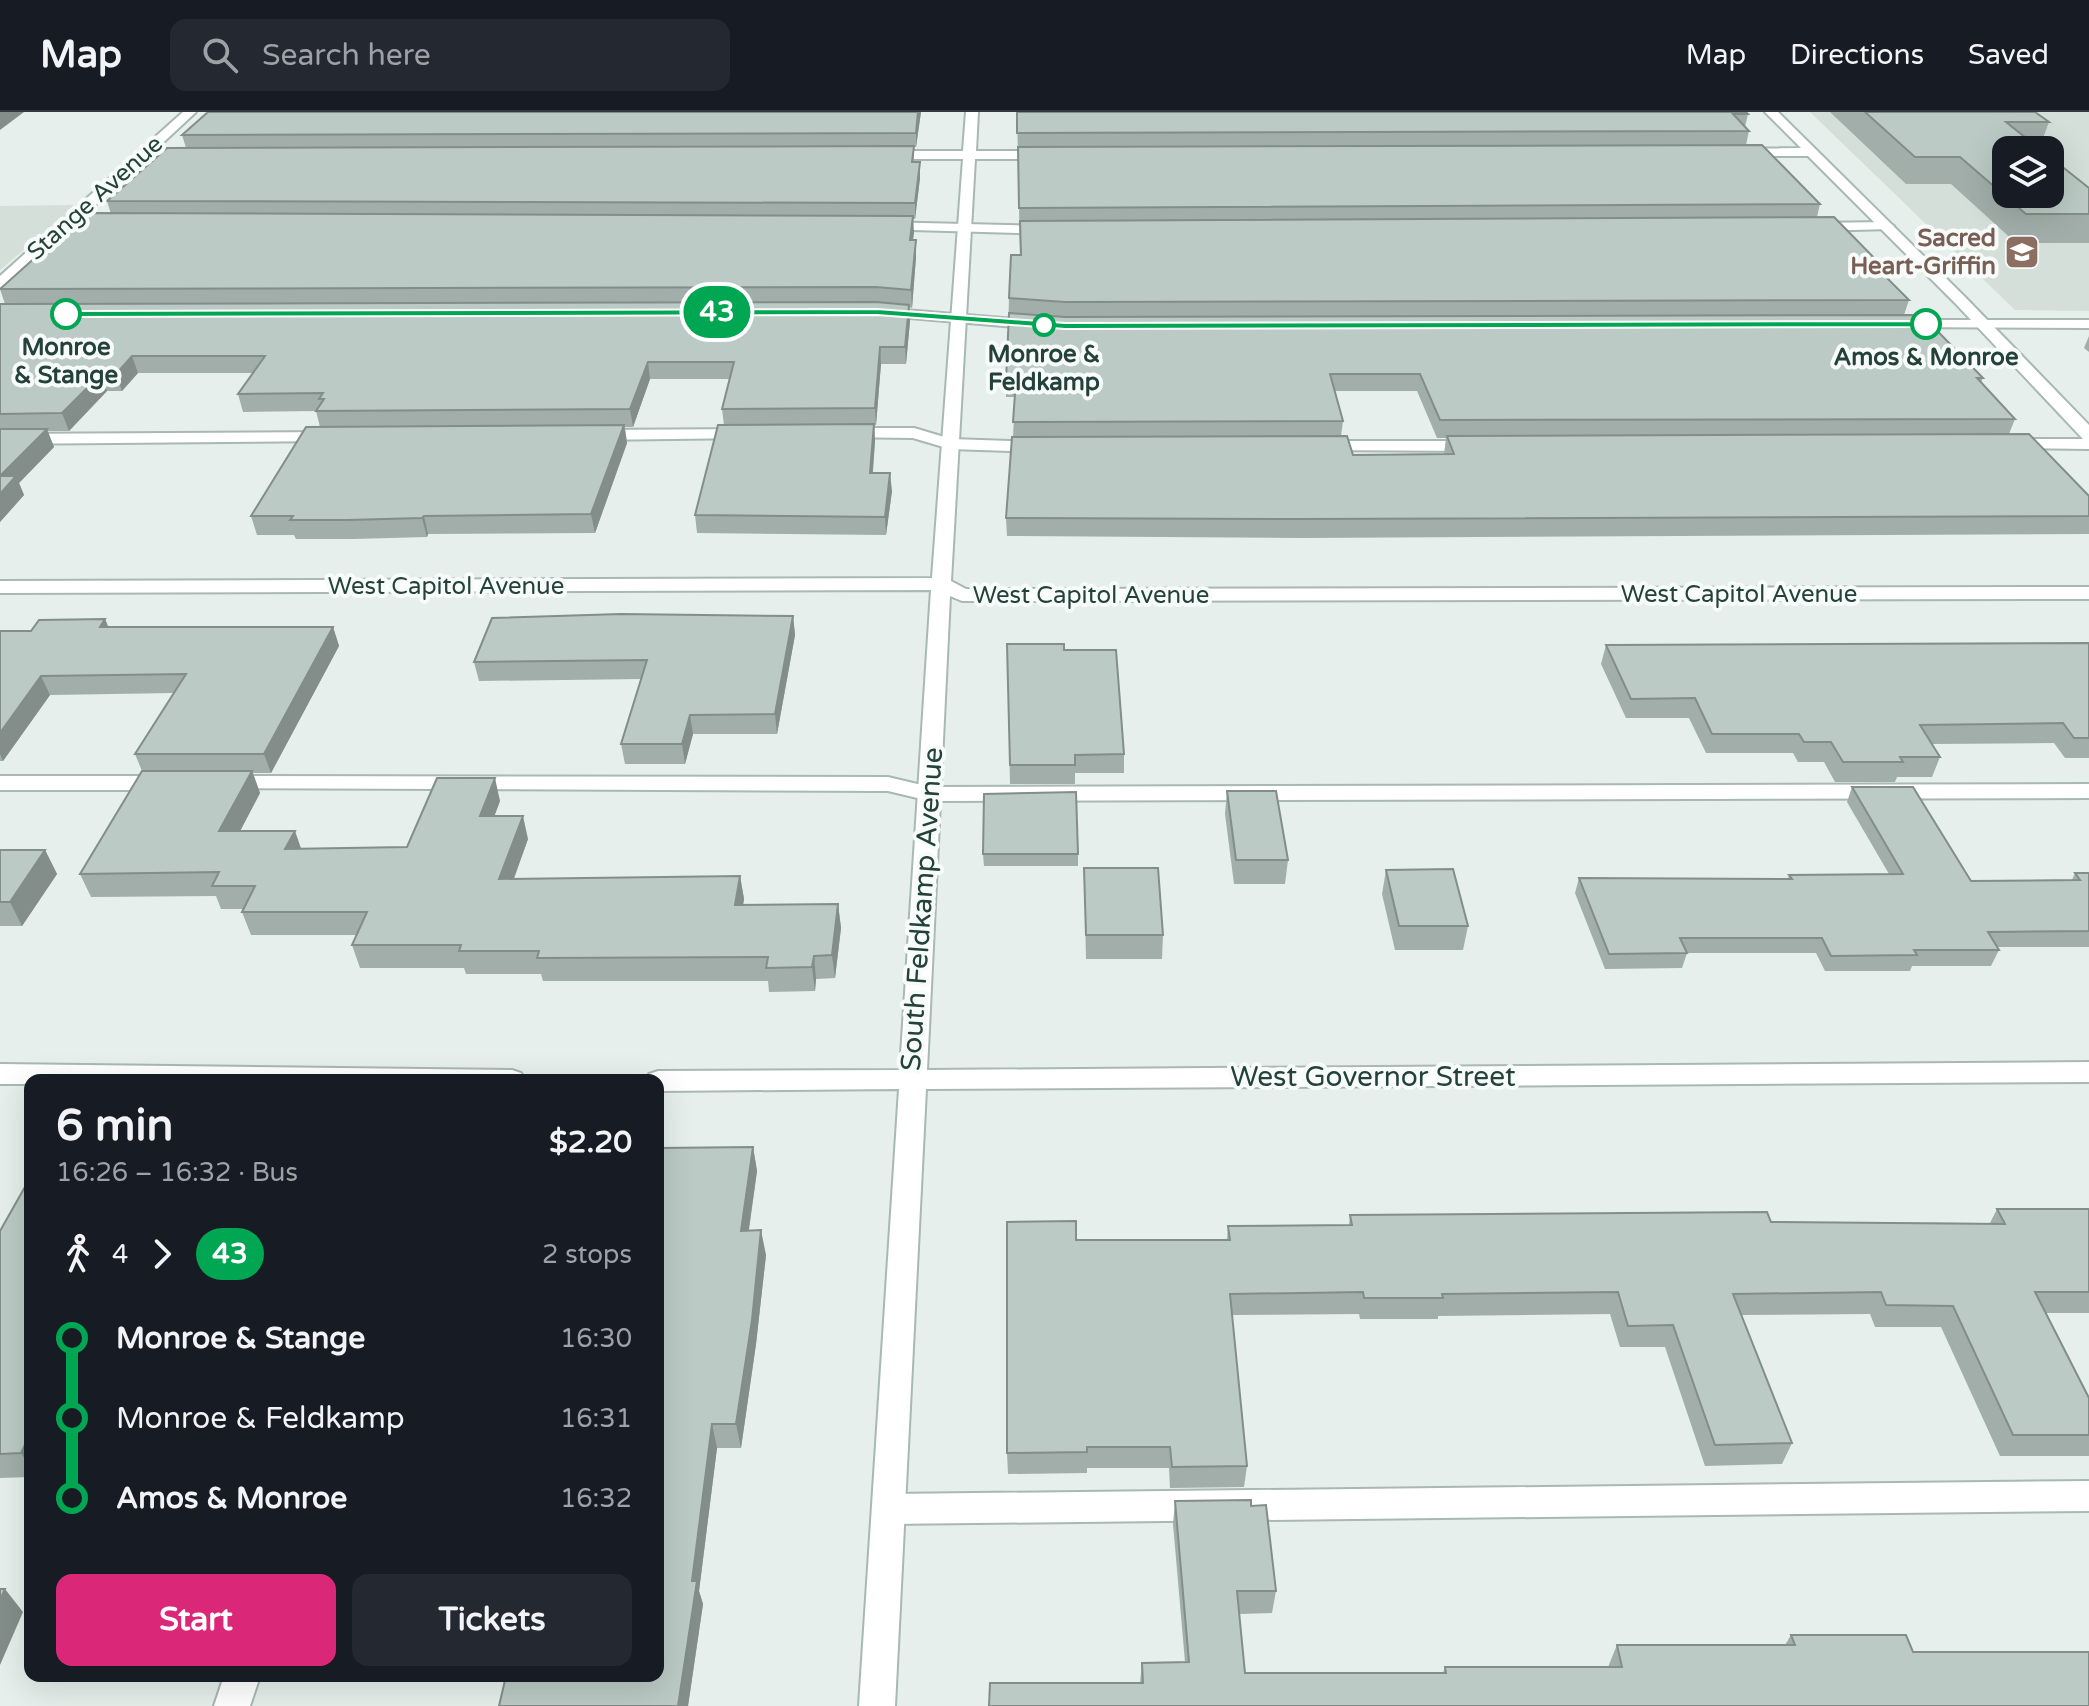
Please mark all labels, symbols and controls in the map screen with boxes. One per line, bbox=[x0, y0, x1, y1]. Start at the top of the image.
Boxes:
search box bbox=[170, 19, 730, 91]
text: Map bbox=[40, 32, 122, 78]
icon: search bbox=[198, 33, 242, 77]
text: Search here bbox=[262, 37, 431, 74]
text: Map bbox=[1686, 38, 1746, 72]
text: Directions bbox=[1790, 38, 1924, 72]
text: Saved bbox=[1968, 38, 2049, 72]
street label: Stange Avenue bbox=[21, 130, 169, 266]
map controls bbox=[1992, 136, 2064, 208]
button: layers bbox=[1992, 136, 2064, 208]
place label: Sacred Heart-Griffin bbox=[1850, 224, 1996, 281]
school or university icon: Sacred Heart-Griffin bbox=[2003, 233, 2041, 271]
line badge: 43 bbox=[681, 286, 753, 338]
text: 43 bbox=[699, 295, 735, 329]
marker: Monroe & Stange bbox=[51, 299, 81, 329]
marker: Amos & Monroe bbox=[1911, 309, 1941, 339]
marker: Monroe & Feldkamp bbox=[1033, 314, 1055, 336]
place label: Monroe & Stange bbox=[14, 333, 118, 390]
place label: Monroe & Feldkamp bbox=[988, 340, 1100, 397]
place label: Amos & Monroe bbox=[1833, 343, 2019, 372]
street label: West Capitol Avenue bbox=[328, 572, 564, 601]
street label: West Capitol Avenue bbox=[1621, 580, 1857, 609]
street label: West Capitol Avenue bbox=[973, 581, 1209, 610]
street label: South Feldkamp Avenue bbox=[894, 746, 950, 1072]
street label: West Governor Street bbox=[1230, 1060, 1516, 1094]
text: 6 min bbox=[56, 1100, 173, 1153]
text: $2.20 bbox=[549, 1124, 632, 1161]
text: 16:26 – 16:32 · Bus bbox=[56, 1157, 298, 1188]
icon: walk bbox=[56, 1232, 100, 1276]
icon: forward bbox=[140, 1232, 184, 1276]
text: 43 bbox=[212, 1237, 248, 1271]
text: 4 bbox=[112, 1239, 128, 1270]
text: 2 stops bbox=[542, 1239, 632, 1270]
text: Monroe & Stange bbox=[116, 1320, 365, 1357]
text: 16:30 bbox=[560, 1323, 632, 1354]
text: Monroe & Feldkamp bbox=[116, 1400, 405, 1437]
text: 16:31 bbox=[560, 1403, 632, 1434]
text: Amos & Monroe bbox=[116, 1480, 347, 1517]
text: 16:32 bbox=[560, 1483, 632, 1514]
button: Start bbox=[56, 1574, 336, 1666]
button: Tickets bbox=[352, 1574, 632, 1666]

